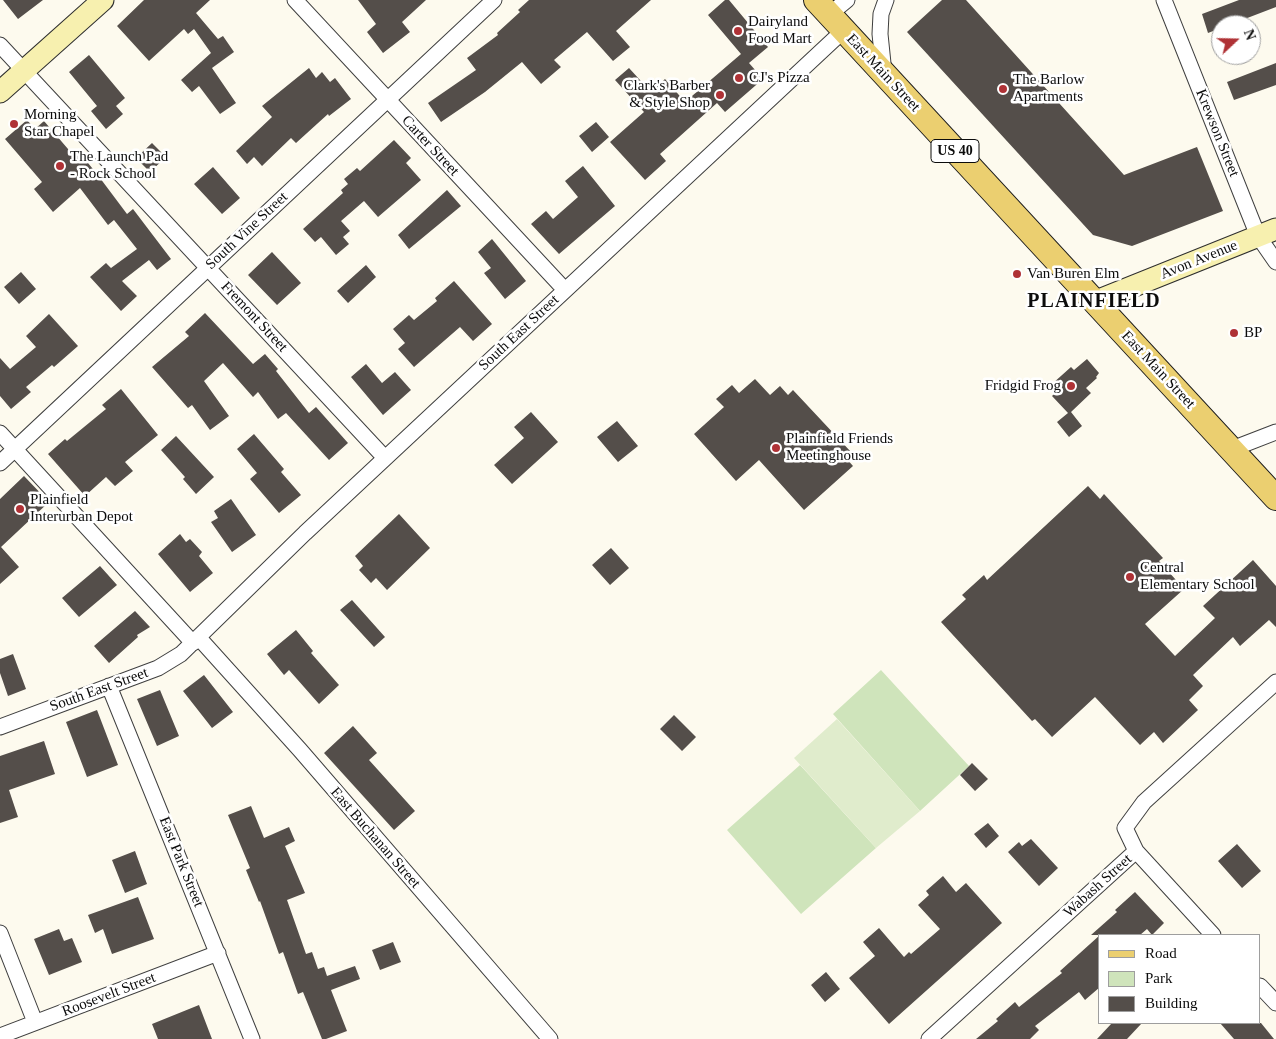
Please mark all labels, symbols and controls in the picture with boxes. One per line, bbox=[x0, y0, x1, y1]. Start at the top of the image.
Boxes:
place label: Dairyland Food Mart bbox=[748, 13, 812, 48]
north arrow bbox=[1211, 15, 1261, 65]
marker: Dairyland Food Mart bbox=[732, 25, 744, 37]
text: N bbox=[1241, 27, 1258, 42]
street label: East Main Street bbox=[842, 30, 924, 116]
place label: CJ's Pizza bbox=[749, 69, 810, 87]
place label: The Barlow Apartments bbox=[1013, 71, 1084, 106]
marker: CJ's Pizza bbox=[733, 72, 745, 84]
place label: Clark's Barber & Style Shop bbox=[624, 77, 710, 112]
marker: The Barlow Apartments bbox=[997, 83, 1009, 95]
street label: Krewson Street bbox=[1191, 87, 1243, 179]
marker: Clark's Barber & Style Shop bbox=[714, 89, 726, 101]
place label: Morning Star Chapel bbox=[24, 106, 94, 141]
street label: Carter Street bbox=[397, 112, 463, 180]
marker: Morning Star Chapel bbox=[8, 118, 20, 130]
road number: US 40 bbox=[931, 140, 979, 162]
place label: The Launch Pad - Rock School bbox=[70, 148, 168, 183]
marker: The Launch Pad - Rock School bbox=[54, 160, 66, 172]
street label: South Vine Street bbox=[202, 188, 292, 274]
street label: Avon Avenue bbox=[1158, 236, 1240, 284]
place label: Van Buren Elm bbox=[1027, 265, 1119, 283]
marker: Van Buren Elm bbox=[1011, 268, 1023, 280]
street label: Fremont Street bbox=[217, 278, 291, 356]
district label: PLAINFIELD bbox=[1026, 290, 1162, 314]
street label: South East Street bbox=[475, 291, 563, 375]
place label: BP bbox=[1244, 324, 1262, 342]
street label: East Main Street bbox=[1117, 327, 1199, 413]
marker: BP bbox=[1228, 327, 1240, 339]
place label: Fridgid Frog bbox=[985, 377, 1061, 395]
marker: Fridgid Frog bbox=[1065, 380, 1077, 392]
place label: Plainfield Friends Meetinghouse bbox=[786, 430, 893, 465]
marker: Plainfield Friends Meetinghouse bbox=[770, 442, 782, 454]
place label: Plainfield Interurban Depot bbox=[30, 491, 133, 526]
marker: Plainfield Interurban Depot bbox=[14, 503, 26, 515]
place label: Central Elementary School bbox=[1140, 559, 1255, 594]
marker: Central Elementary School bbox=[1124, 571, 1136, 583]
street label: South East Street bbox=[47, 664, 151, 716]
street label: East Buchanan Street bbox=[326, 784, 424, 892]
street label: East Park Street bbox=[155, 814, 207, 910]
street label: Wabash Street bbox=[1060, 851, 1136, 921]
legend bbox=[1098, 934, 1261, 1024]
text: Road bbox=[1145, 945, 1177, 961]
street label: Roosevelt Street bbox=[60, 969, 158, 1021]
text: Park bbox=[1145, 970, 1173, 986]
text: Building bbox=[1145, 995, 1198, 1011]

